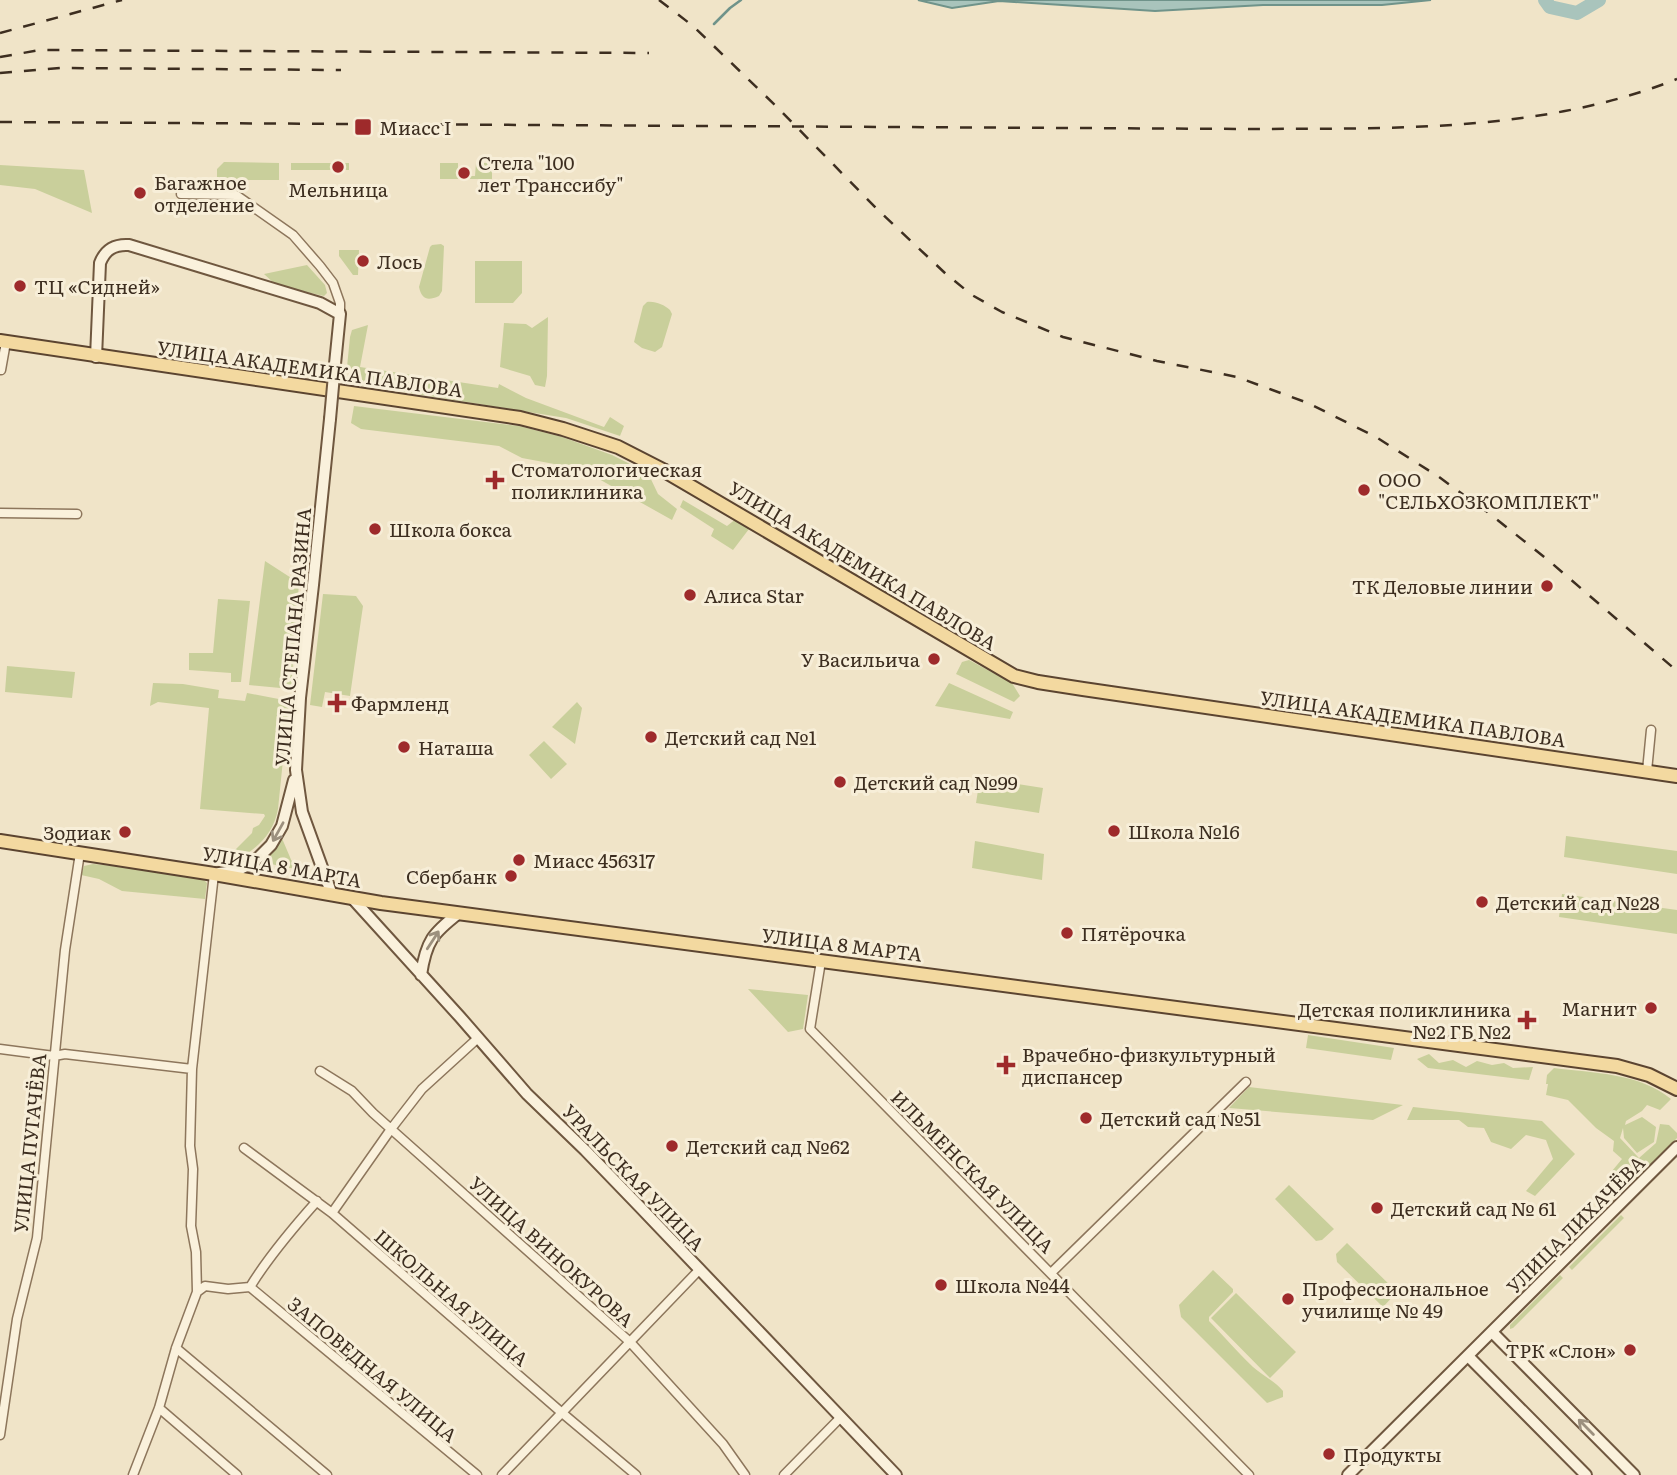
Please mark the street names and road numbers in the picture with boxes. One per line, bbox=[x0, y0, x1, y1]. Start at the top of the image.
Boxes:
street label: УЛИЦА АКАДЕМИКА ПАВЛОВА bbox=[155, 333, 465, 403]
street label: УЛИЦА АКАДЕМИКА ПАВЛОВА bbox=[724, 474, 1002, 656]
street label: УЛИЦА СТЕПАНА РАЗИНА bbox=[267, 506, 317, 768]
street label: УЛИЦА АКАДЕМИКА ПАВЛОВА bbox=[1258, 683, 1568, 753]
street label: УЛИЦА 8 МАРТА bbox=[200, 838, 364, 894]
street label: УЛИЦА 8 МАРТА bbox=[760, 920, 924, 968]
street label: УЛИЦА ПУГАЧЁВА bbox=[6, 1052, 52, 1234]
street label: ИЛЬМЕНСКАЯ УЛИЦА bbox=[885, 1083, 1061, 1259]
street label: УРАЛЬСКАЯ УЛИЦА bbox=[556, 1097, 712, 1257]
street label: УЛИЦА ЛИХАЧЁВА bbox=[1499, 1148, 1651, 1300]
street label: УЛИЦА ВИНОКУРОВА bbox=[463, 1169, 641, 1333]
street label: ШКОЛЬНАЯ УЛИЦА bbox=[369, 1222, 535, 1372]
street label: ЗАПОВЕДНАЯ УЛИЦА bbox=[282, 1290, 464, 1448]

